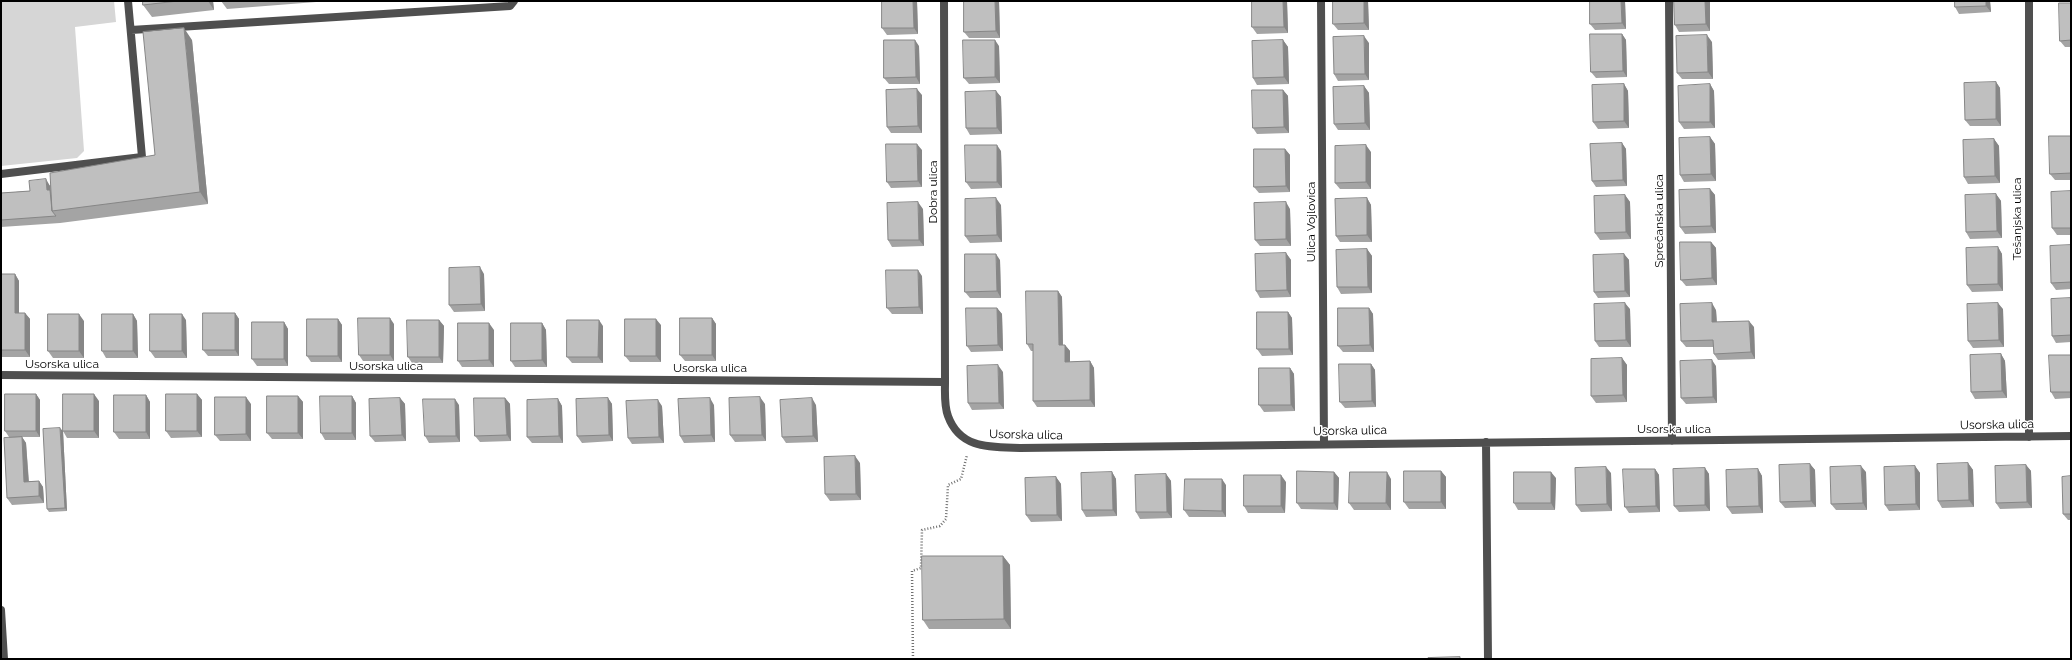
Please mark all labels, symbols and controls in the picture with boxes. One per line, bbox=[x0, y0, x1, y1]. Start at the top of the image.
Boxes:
street label: Dobra ulica bbox=[926, 160, 940, 224]
street label: Sprečanska ulica bbox=[1652, 174, 1666, 268]
street label: Tešanjska ulica bbox=[2010, 178, 2024, 260]
street label: Ulica Vojlovica bbox=[1304, 182, 1318, 262]
street label: Usorska ulica bbox=[25, 357, 99, 371]
street label: Usorska ulica bbox=[349, 359, 423, 373]
street label: Usorska ulica bbox=[673, 361, 747, 375]
street label: Usorska ulica bbox=[1960, 417, 2034, 433]
street label: Usorska ulica bbox=[1637, 422, 1711, 436]
street label: Usorska ulica bbox=[1313, 423, 1387, 439]
street label: Usorska ulica bbox=[989, 427, 1063, 443]

